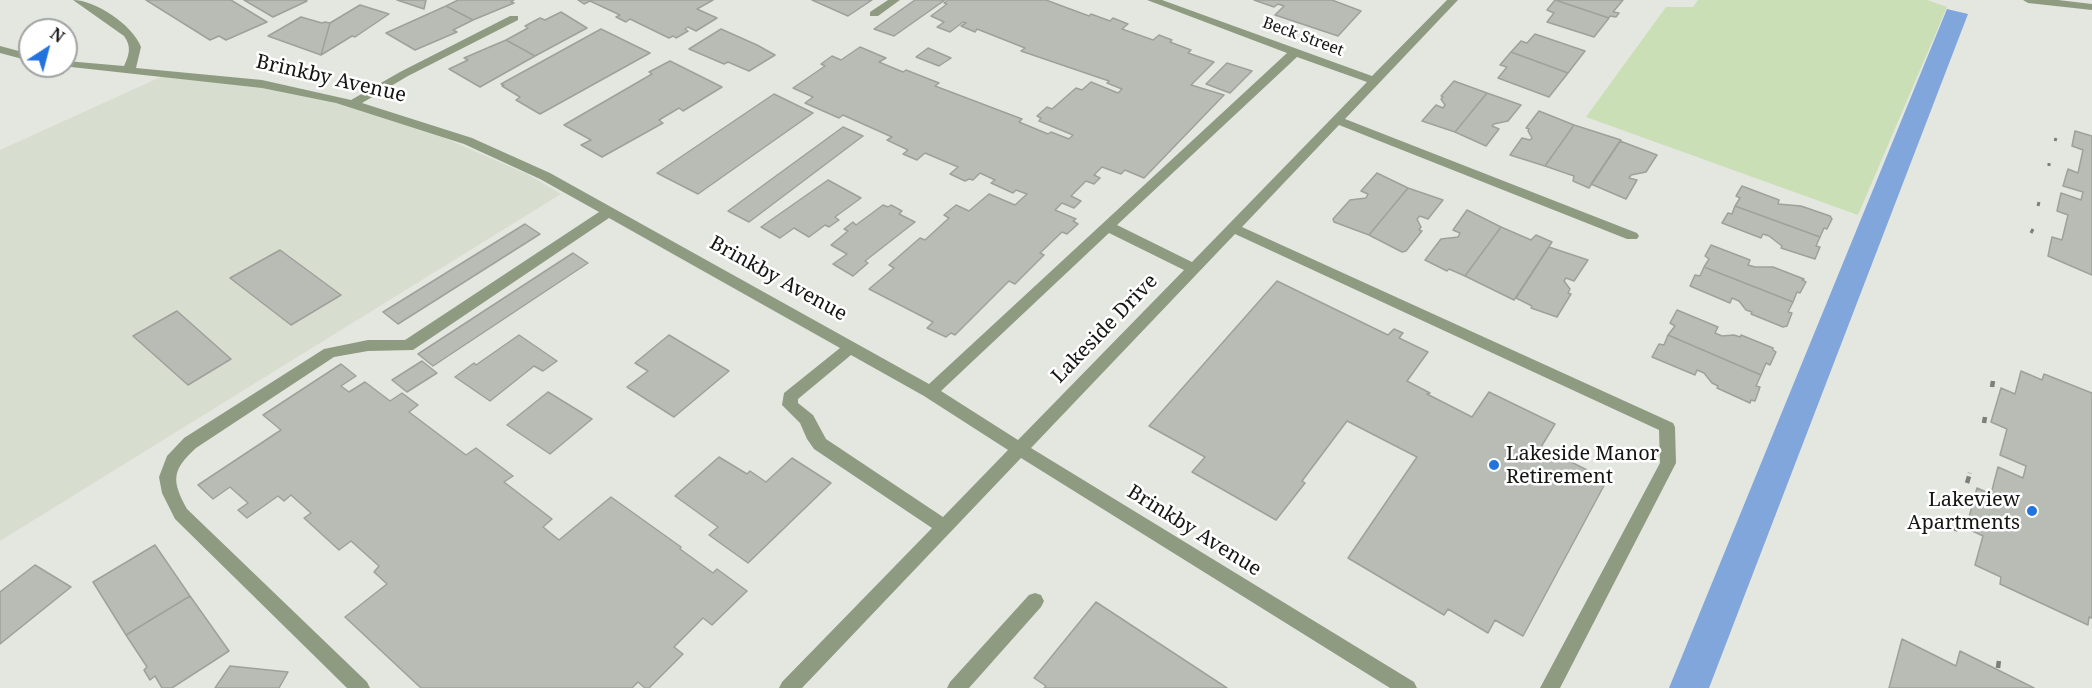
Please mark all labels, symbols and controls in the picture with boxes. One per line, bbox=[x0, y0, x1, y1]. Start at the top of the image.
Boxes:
street label: Beck Street bbox=[1260, 13, 1346, 61]
north arrow bbox=[18, 18, 78, 78]
text: N bbox=[46, 22, 69, 48]
street label: Brinkby Avenue bbox=[254, 50, 408, 108]
street label: Brinkby Avenue bbox=[705, 231, 851, 327]
street label: Lakeside Drive bbox=[1047, 270, 1163, 388]
place label: Lakeside Manor Retirement bbox=[1506, 442, 1659, 489]
marker: Lakeside Manor Retirement bbox=[1487, 458, 1501, 472]
street label: Brinkby Avenue bbox=[1123, 480, 1265, 582]
place label: Lakeview Apartments bbox=[1907, 488, 2020, 535]
marker: Lakeview Apartments bbox=[2025, 504, 2039, 518]

